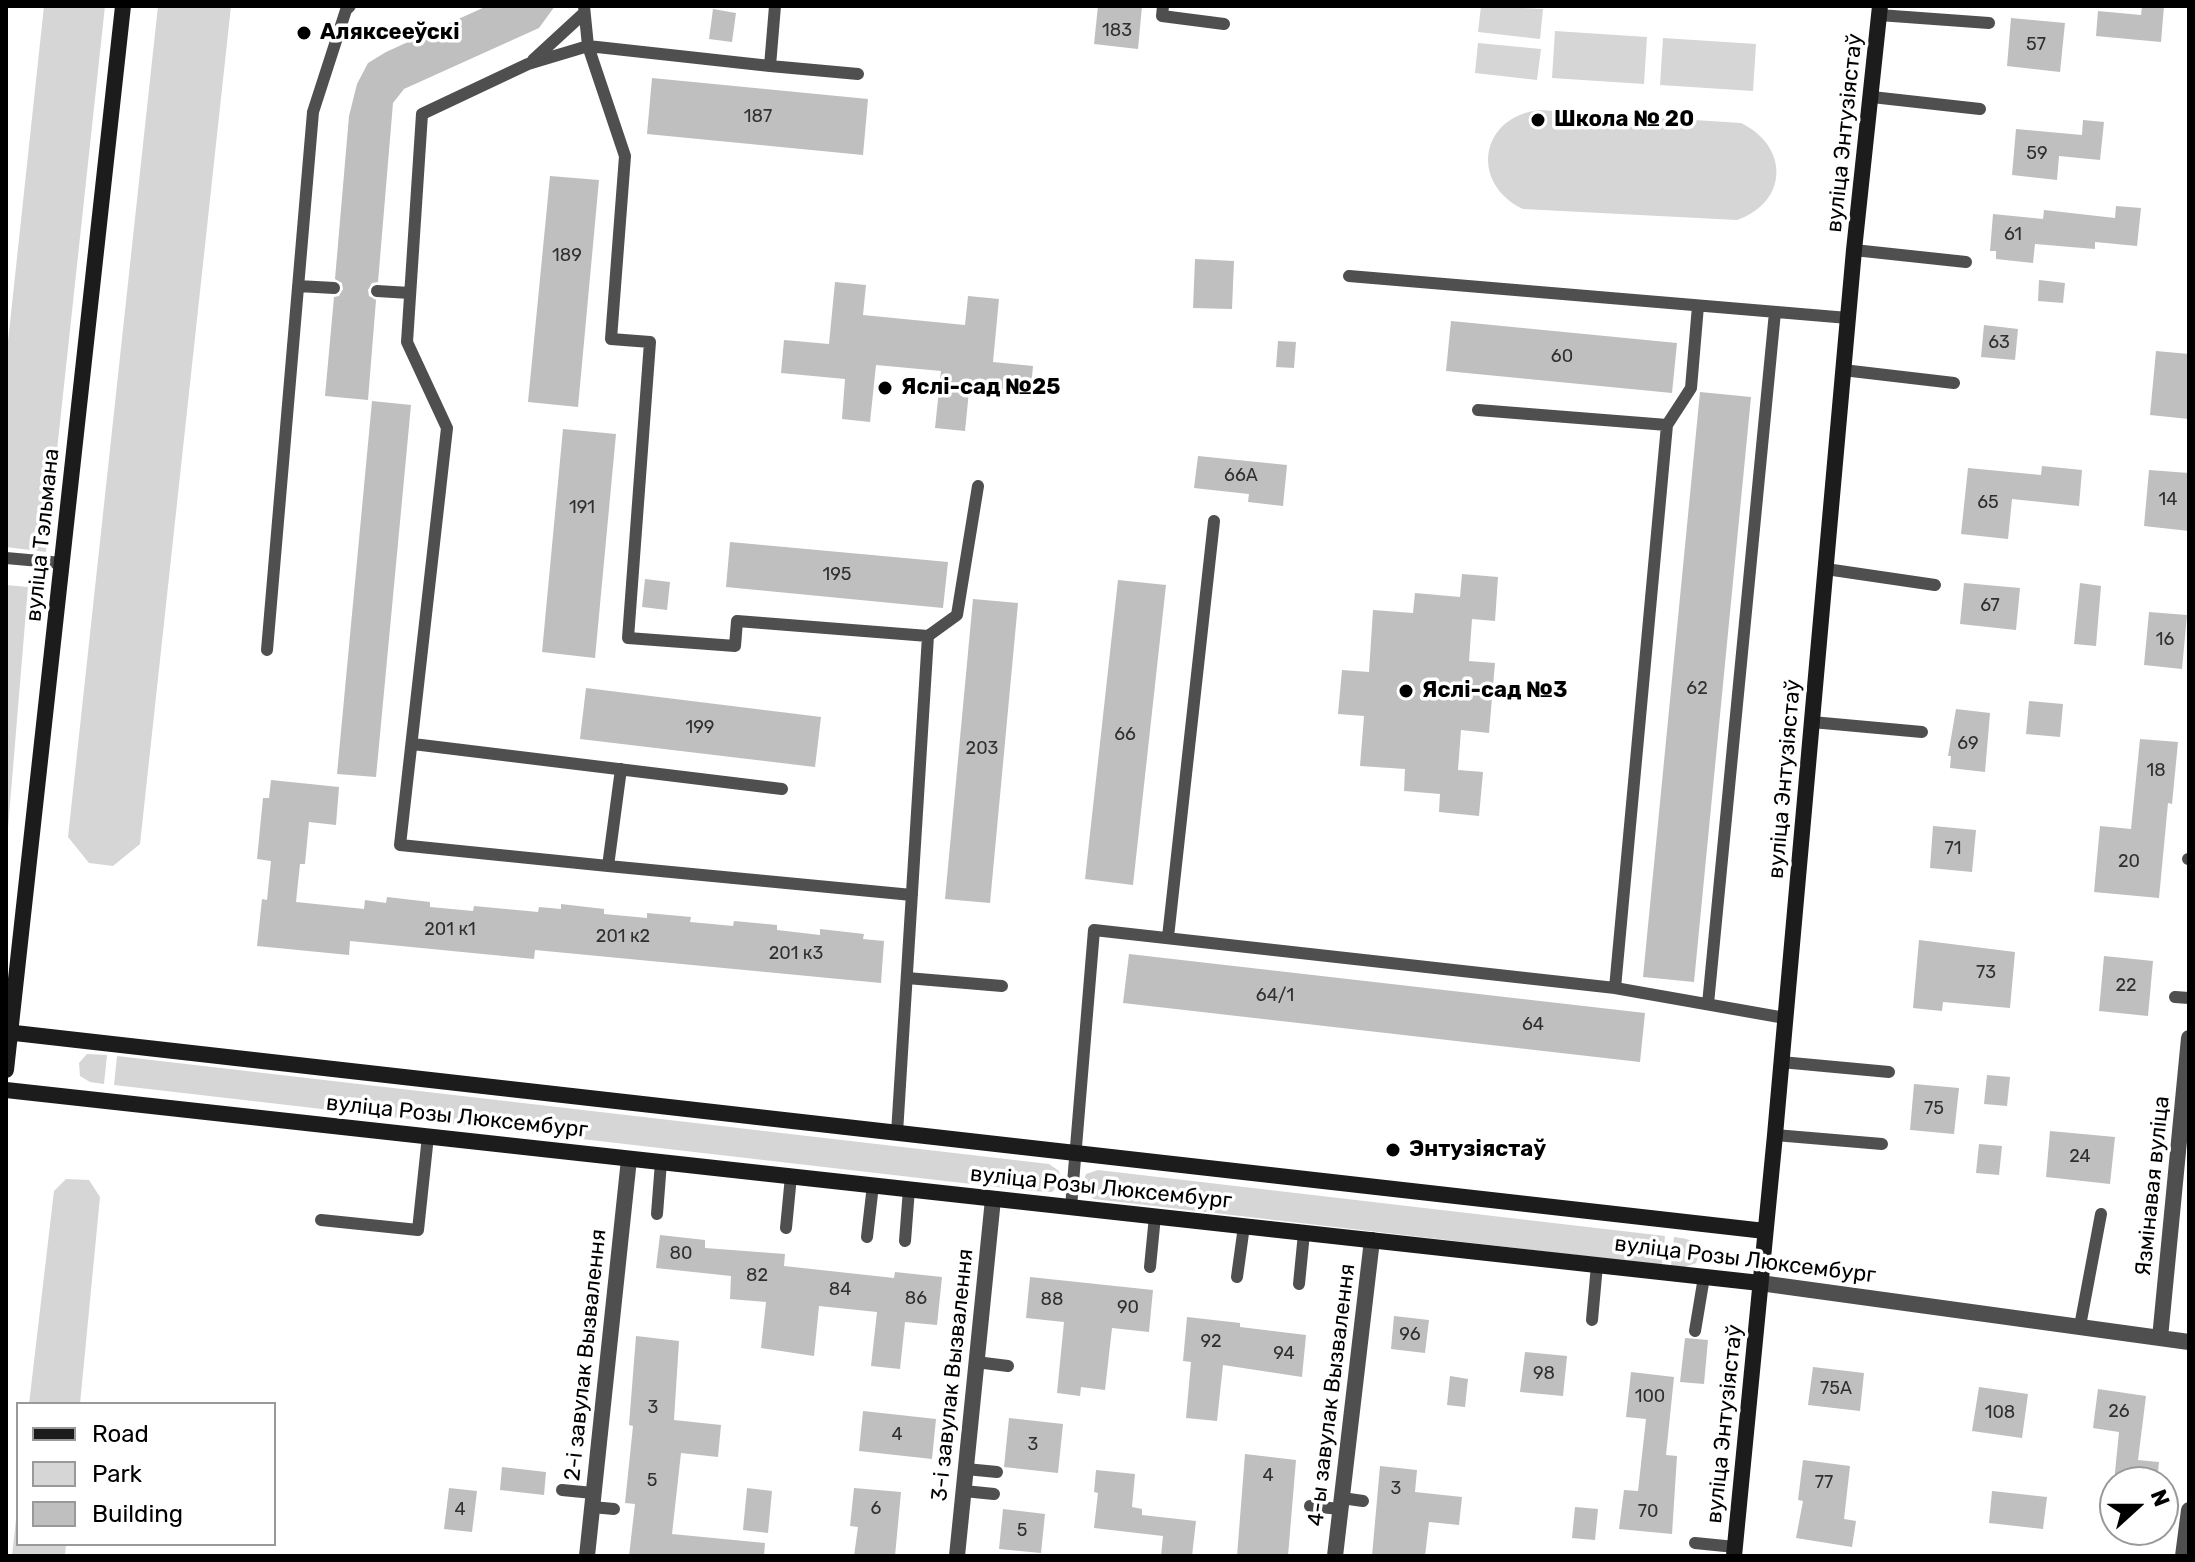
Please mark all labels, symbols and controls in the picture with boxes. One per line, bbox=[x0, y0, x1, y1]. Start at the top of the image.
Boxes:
place label: Аляксееўскі bbox=[320, 20, 459, 46]
house number: 183 bbox=[1102, 20, 1132, 42]
marker: Аляксееўскі bbox=[295, 24, 313, 42]
street label: вуліца Энтузіястаў bbox=[1821, 32, 1869, 234]
house number: 57 bbox=[2026, 34, 2046, 56]
house number: 187 bbox=[744, 106, 772, 128]
place label: Школа № 20 bbox=[1554, 107, 1694, 133]
marker: Школа № 20 bbox=[1529, 111, 1547, 129]
house number: 59 bbox=[2026, 143, 2048, 165]
house number: 61 bbox=[2004, 224, 2022, 246]
house number: 189 bbox=[552, 245, 582, 267]
house number: 63 bbox=[1988, 332, 2010, 354]
house number: 60 bbox=[1551, 346, 1573, 368]
place label: Яслі-сад №25 bbox=[901, 375, 1060, 401]
marker: Яслі-сад №25 bbox=[876, 379, 894, 397]
street label: вуліца Тэльмана bbox=[21, 447, 65, 623]
house number: 66А bbox=[1224, 465, 1258, 487]
house number: 14 bbox=[2159, 489, 2177, 511]
house number: 65 bbox=[1977, 492, 1999, 514]
house number: 191 bbox=[569, 497, 595, 519]
house number: 195 bbox=[822, 564, 852, 586]
house number: 67 bbox=[1980, 595, 2000, 617]
house number: 16 bbox=[2156, 629, 2174, 651]
place label: Яслі-сад №3 bbox=[1422, 678, 1567, 704]
house number: 62 bbox=[1686, 678, 1708, 700]
street label: вуліца Энтузіястаў bbox=[1763, 678, 1807, 880]
marker: Яслі-сад №3 bbox=[1397, 682, 1415, 700]
house number: 199 bbox=[685, 717, 715, 739]
house number: 66 bbox=[1114, 724, 1136, 746]
house number: 69 bbox=[1957, 733, 1979, 755]
house number: 203 bbox=[966, 738, 998, 760]
house number: 18 bbox=[2146, 760, 2166, 782]
house number: 71 bbox=[1945, 838, 1961, 860]
house number: 20 bbox=[2118, 851, 2140, 873]
house number: 201 к1 bbox=[424, 919, 476, 941]
house number: 201 к2 bbox=[596, 926, 650, 948]
house number: 201 к3 bbox=[769, 943, 823, 965]
house number: 73 bbox=[1976, 962, 1996, 984]
house number: 22 bbox=[2115, 975, 2137, 997]
house number: 64/1 bbox=[1256, 985, 1294, 1007]
house number: 64 bbox=[1522, 1014, 1544, 1036]
street label: вуліца Розы Люксембург bbox=[325, 1090, 589, 1144]
street label: Язмінавая вуліца bbox=[2130, 1095, 2176, 1277]
house number: 75 bbox=[1924, 1098, 1944, 1120]
place label: Энтузіястаў bbox=[1409, 1137, 1546, 1163]
marker: Энтузіястаў bbox=[1384, 1141, 1402, 1159]
house number: 24 bbox=[2069, 1146, 2091, 1168]
street label: вуліца Розы Люксембург bbox=[969, 1161, 1233, 1215]
street label: 2-і завулак Вызвалення bbox=[560, 1228, 612, 1482]
street label: вуліца Розы Люксембург bbox=[1613, 1231, 1877, 1289]
house number: 80 bbox=[670, 1243, 692, 1265]
street label: 3-і завулак Вызвалення bbox=[927, 1247, 979, 1503]
street label: 4-ы завулак Вызвалення bbox=[1303, 1262, 1361, 1528]
house number: 82 bbox=[746, 1265, 768, 1287]
house number: 84 bbox=[829, 1279, 851, 1301]
house number: 86 bbox=[905, 1288, 927, 1310]
house number: 88 bbox=[1041, 1289, 1063, 1311]
house number: 90 bbox=[1117, 1297, 1139, 1319]
street label: вуліца Энтузіястаў bbox=[1701, 1323, 1749, 1525]
house number: 96 bbox=[1399, 1324, 1421, 1346]
house number: 92 bbox=[1200, 1331, 1222, 1353]
house number: 94 bbox=[1273, 1343, 1295, 1365]
house number: 98 bbox=[1533, 1363, 1555, 1385]
house number: 75А bbox=[1820, 1378, 1852, 1400]
house number: 100 bbox=[1635, 1386, 1665, 1408]
house number: 3 bbox=[648, 1397, 658, 1419]
house number: 26 bbox=[2108, 1401, 2130, 1423]
legend bbox=[16, 1402, 276, 1546]
house number: 108 bbox=[1985, 1402, 2015, 1424]
text: Road bbox=[92, 1420, 149, 1448]
house number: 4 bbox=[891, 1424, 903, 1446]
house number: 3 bbox=[1028, 1434, 1038, 1456]
text: Park bbox=[92, 1460, 142, 1488]
house number: 4 bbox=[1262, 1465, 1274, 1487]
north arrow bbox=[2099, 1466, 2179, 1546]
house number: 5 bbox=[647, 1470, 657, 1492]
house number: 77 bbox=[1815, 1472, 1833, 1494]
house number: 3 bbox=[1391, 1478, 1401, 1500]
text: N bbox=[2145, 1486, 2175, 1510]
house number: 6 bbox=[871, 1498, 881, 1520]
house number: 4 bbox=[454, 1499, 466, 1521]
text: Building bbox=[92, 1500, 183, 1528]
house number: 70 bbox=[1638, 1501, 1658, 1523]
house number: 5 bbox=[1017, 1520, 1027, 1542]

